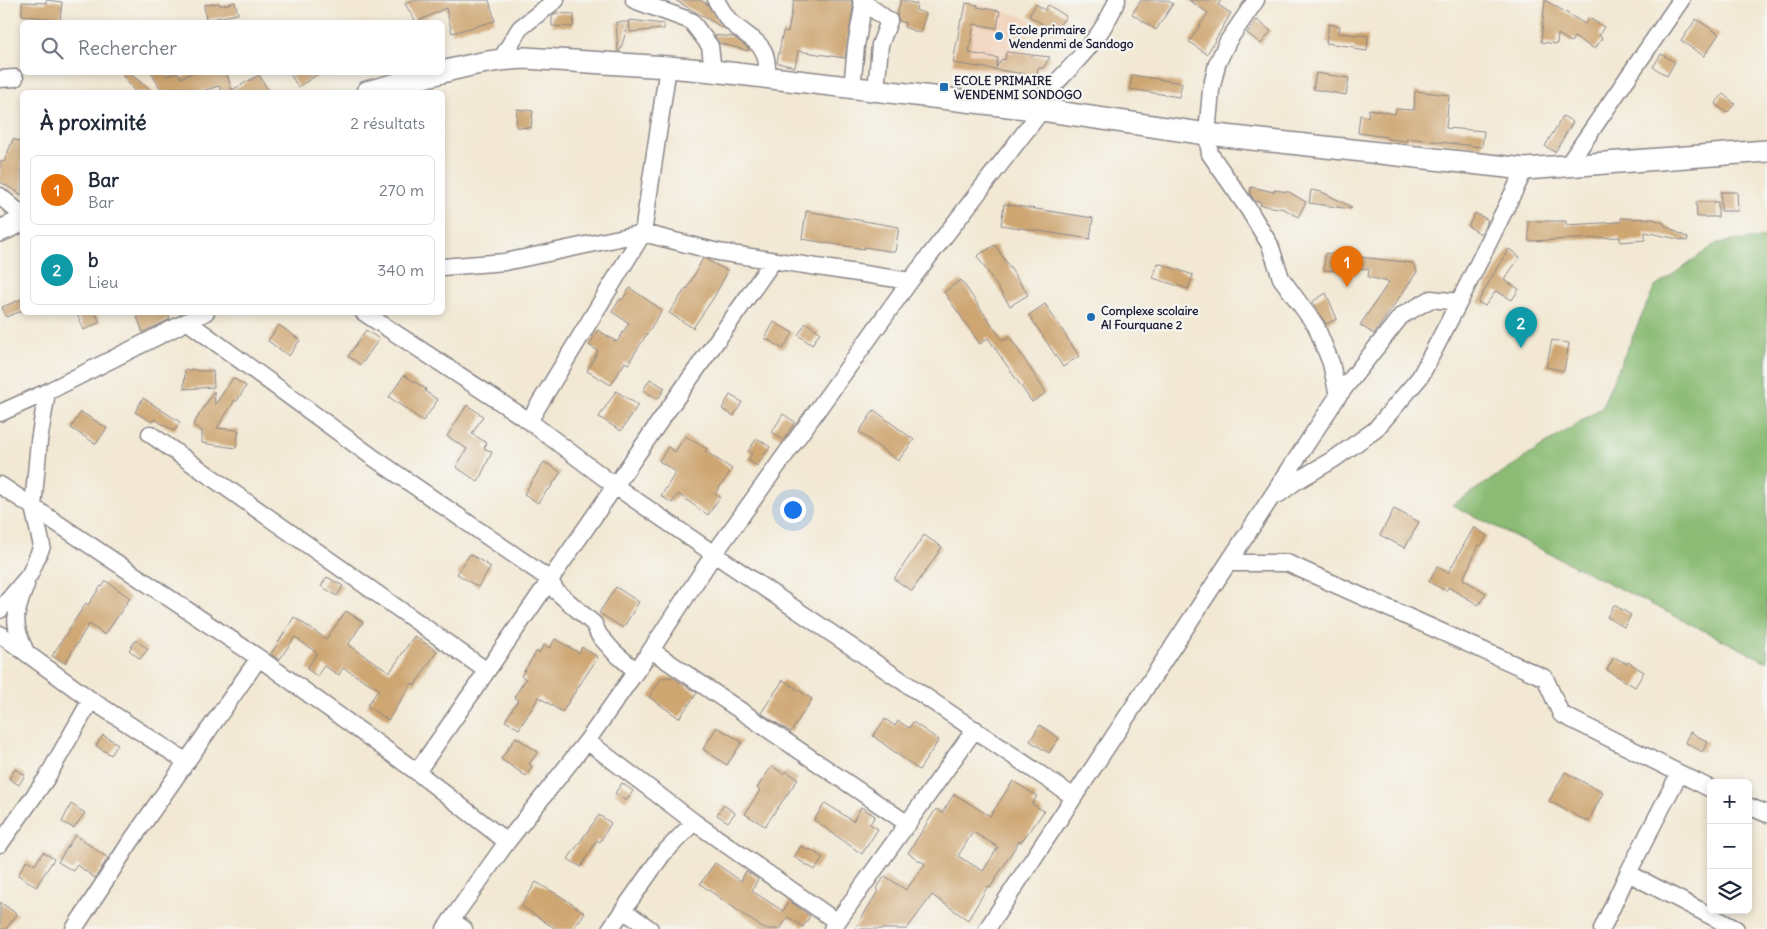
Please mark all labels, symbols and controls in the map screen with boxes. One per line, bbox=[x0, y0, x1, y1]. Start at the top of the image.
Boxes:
search box bbox=[20, 20, 445, 75]
place label: Ecole primaire Wendenmi de Sandogo bbox=[1009, 22, 1134, 52]
marker: Ecole primaire Wendenmi de Sandogo bbox=[993, 30, 1005, 42]
icon: search bbox=[38, 34, 66, 62]
text: Rechercher bbox=[78, 36, 177, 60]
place label: ECOLE PRIMAIRE WENDENMI SONDOGO bbox=[954, 73, 1082, 102]
marker: ECOLE PRIMAIRE WENDENMI SONDOGO bbox=[938, 81, 950, 93]
text: À proximité bbox=[40, 109, 147, 136]
text: 2 résultats bbox=[350, 113, 425, 133]
text: Bar bbox=[88, 168, 119, 192]
text: 1 bbox=[54, 180, 60, 200]
text: 270 m bbox=[379, 180, 424, 200]
text: Bar bbox=[88, 192, 114, 212]
pin: 1 bbox=[1331, 246, 1363, 287]
text: b bbox=[88, 248, 99, 272]
text: 2 bbox=[53, 260, 61, 280]
text: 340 m bbox=[377, 260, 424, 280]
text: Lieu bbox=[88, 272, 118, 292]
place label: Complexe scolaire Al Fourquane 2 bbox=[1101, 303, 1199, 333]
pin: 2 bbox=[1505, 307, 1537, 348]
marker: Complexe scolaire Al Fourquane 2 bbox=[1085, 311, 1097, 323]
your location bbox=[780, 497, 806, 523]
map controls bbox=[1707, 779, 1752, 914]
button: + bbox=[1707, 779, 1752, 824]
button: − bbox=[1707, 824, 1752, 869]
button: layers bbox=[1707, 869, 1752, 914]

